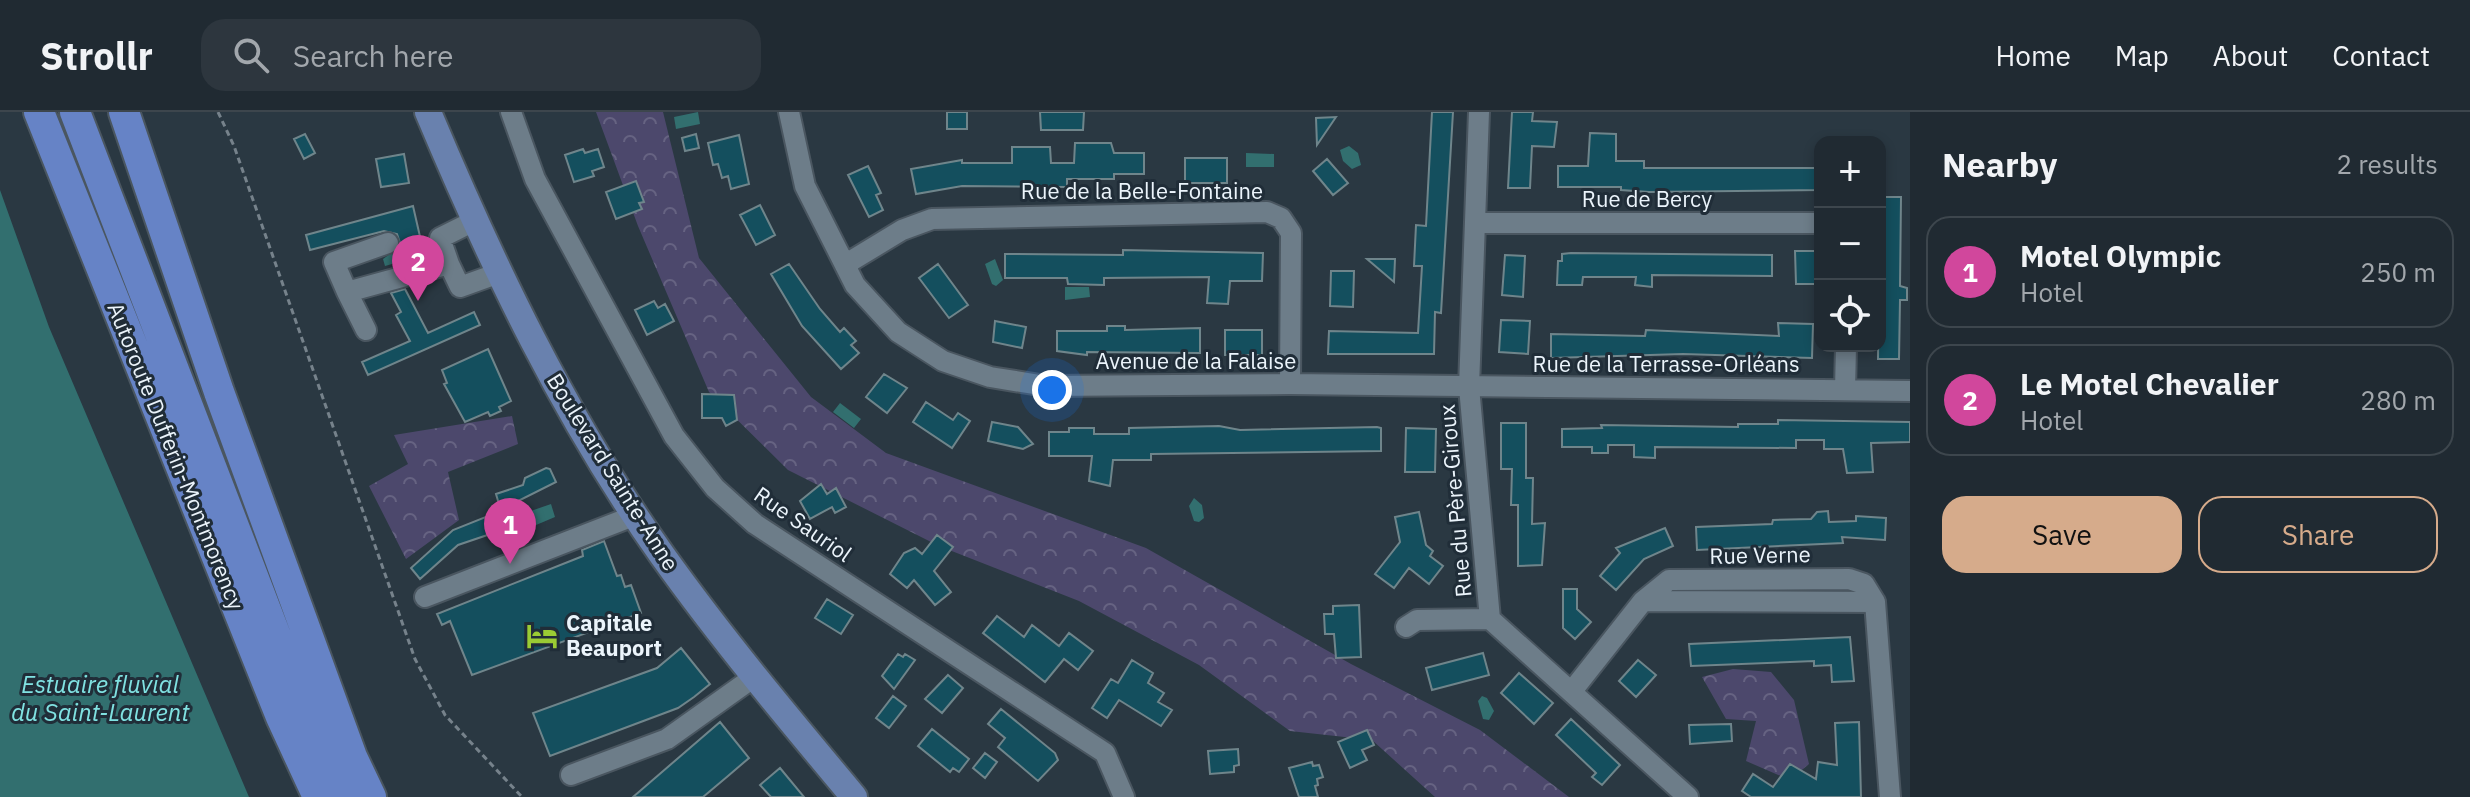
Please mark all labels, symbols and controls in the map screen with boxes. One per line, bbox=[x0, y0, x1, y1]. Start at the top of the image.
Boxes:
search box bbox=[201, 19, 761, 91]
text: Strollr bbox=[40, 31, 153, 80]
icon: search bbox=[229, 33, 273, 77]
text: Search here bbox=[293, 36, 454, 75]
text: Home bbox=[1995, 37, 2071, 74]
text: Map bbox=[2115, 37, 2169, 74]
text: About bbox=[2213, 37, 2288, 74]
text: Contact bbox=[2332, 37, 2430, 74]
map controls bbox=[1814, 136, 1886, 352]
button: + bbox=[1814, 136, 1886, 208]
text: Nearby bbox=[1942, 142, 2057, 186]
text: 2 results bbox=[2336, 147, 2438, 181]
street label: Rue de la Belle-Fontaine bbox=[1021, 176, 1263, 205]
street label: Rue de Bercy bbox=[1582, 184, 1712, 213]
button: − bbox=[1814, 208, 1886, 280]
pin: 2 bbox=[392, 235, 444, 301]
text: Motel Olympic bbox=[2020, 236, 2221, 275]
text: 1 bbox=[1962, 255, 1978, 289]
text: 250 m bbox=[2360, 255, 2436, 289]
text: Hotel bbox=[2020, 275, 2083, 309]
button: locate bbox=[1814, 280, 1886, 352]
street label: Autoroute Dufferin-Montmorency bbox=[101, 298, 252, 614]
street label: Avenue de la Falaise bbox=[1096, 346, 1296, 375]
street label: Rue de la Terrasse-Orléans bbox=[1532, 349, 1800, 378]
text: Le Motel Chevalier bbox=[2020, 364, 2279, 403]
street label: Boulevard Sainte-Anne bbox=[541, 368, 686, 576]
your location bbox=[1032, 370, 1072, 410]
text: 2 bbox=[1962, 383, 1978, 417]
text: 280 m bbox=[2360, 383, 2436, 417]
street label: Rue du Père-Giroux bbox=[1432, 403, 1477, 599]
text: Hotel bbox=[2020, 403, 2083, 437]
street label: Rue Sauriol bbox=[749, 479, 858, 568]
button: Save bbox=[1942, 496, 2182, 573]
button: Share bbox=[2198, 496, 2438, 573]
pin: 1 bbox=[484, 498, 536, 564]
street label: Rue Verne bbox=[1709, 539, 1811, 570]
place label: Capitale Beauport bbox=[566, 608, 662, 662]
hotel icon: Capitale Beauport bbox=[525, 619, 559, 653]
water label: Estuaire fluvial du Saint-Laurent bbox=[11, 668, 190, 728]

